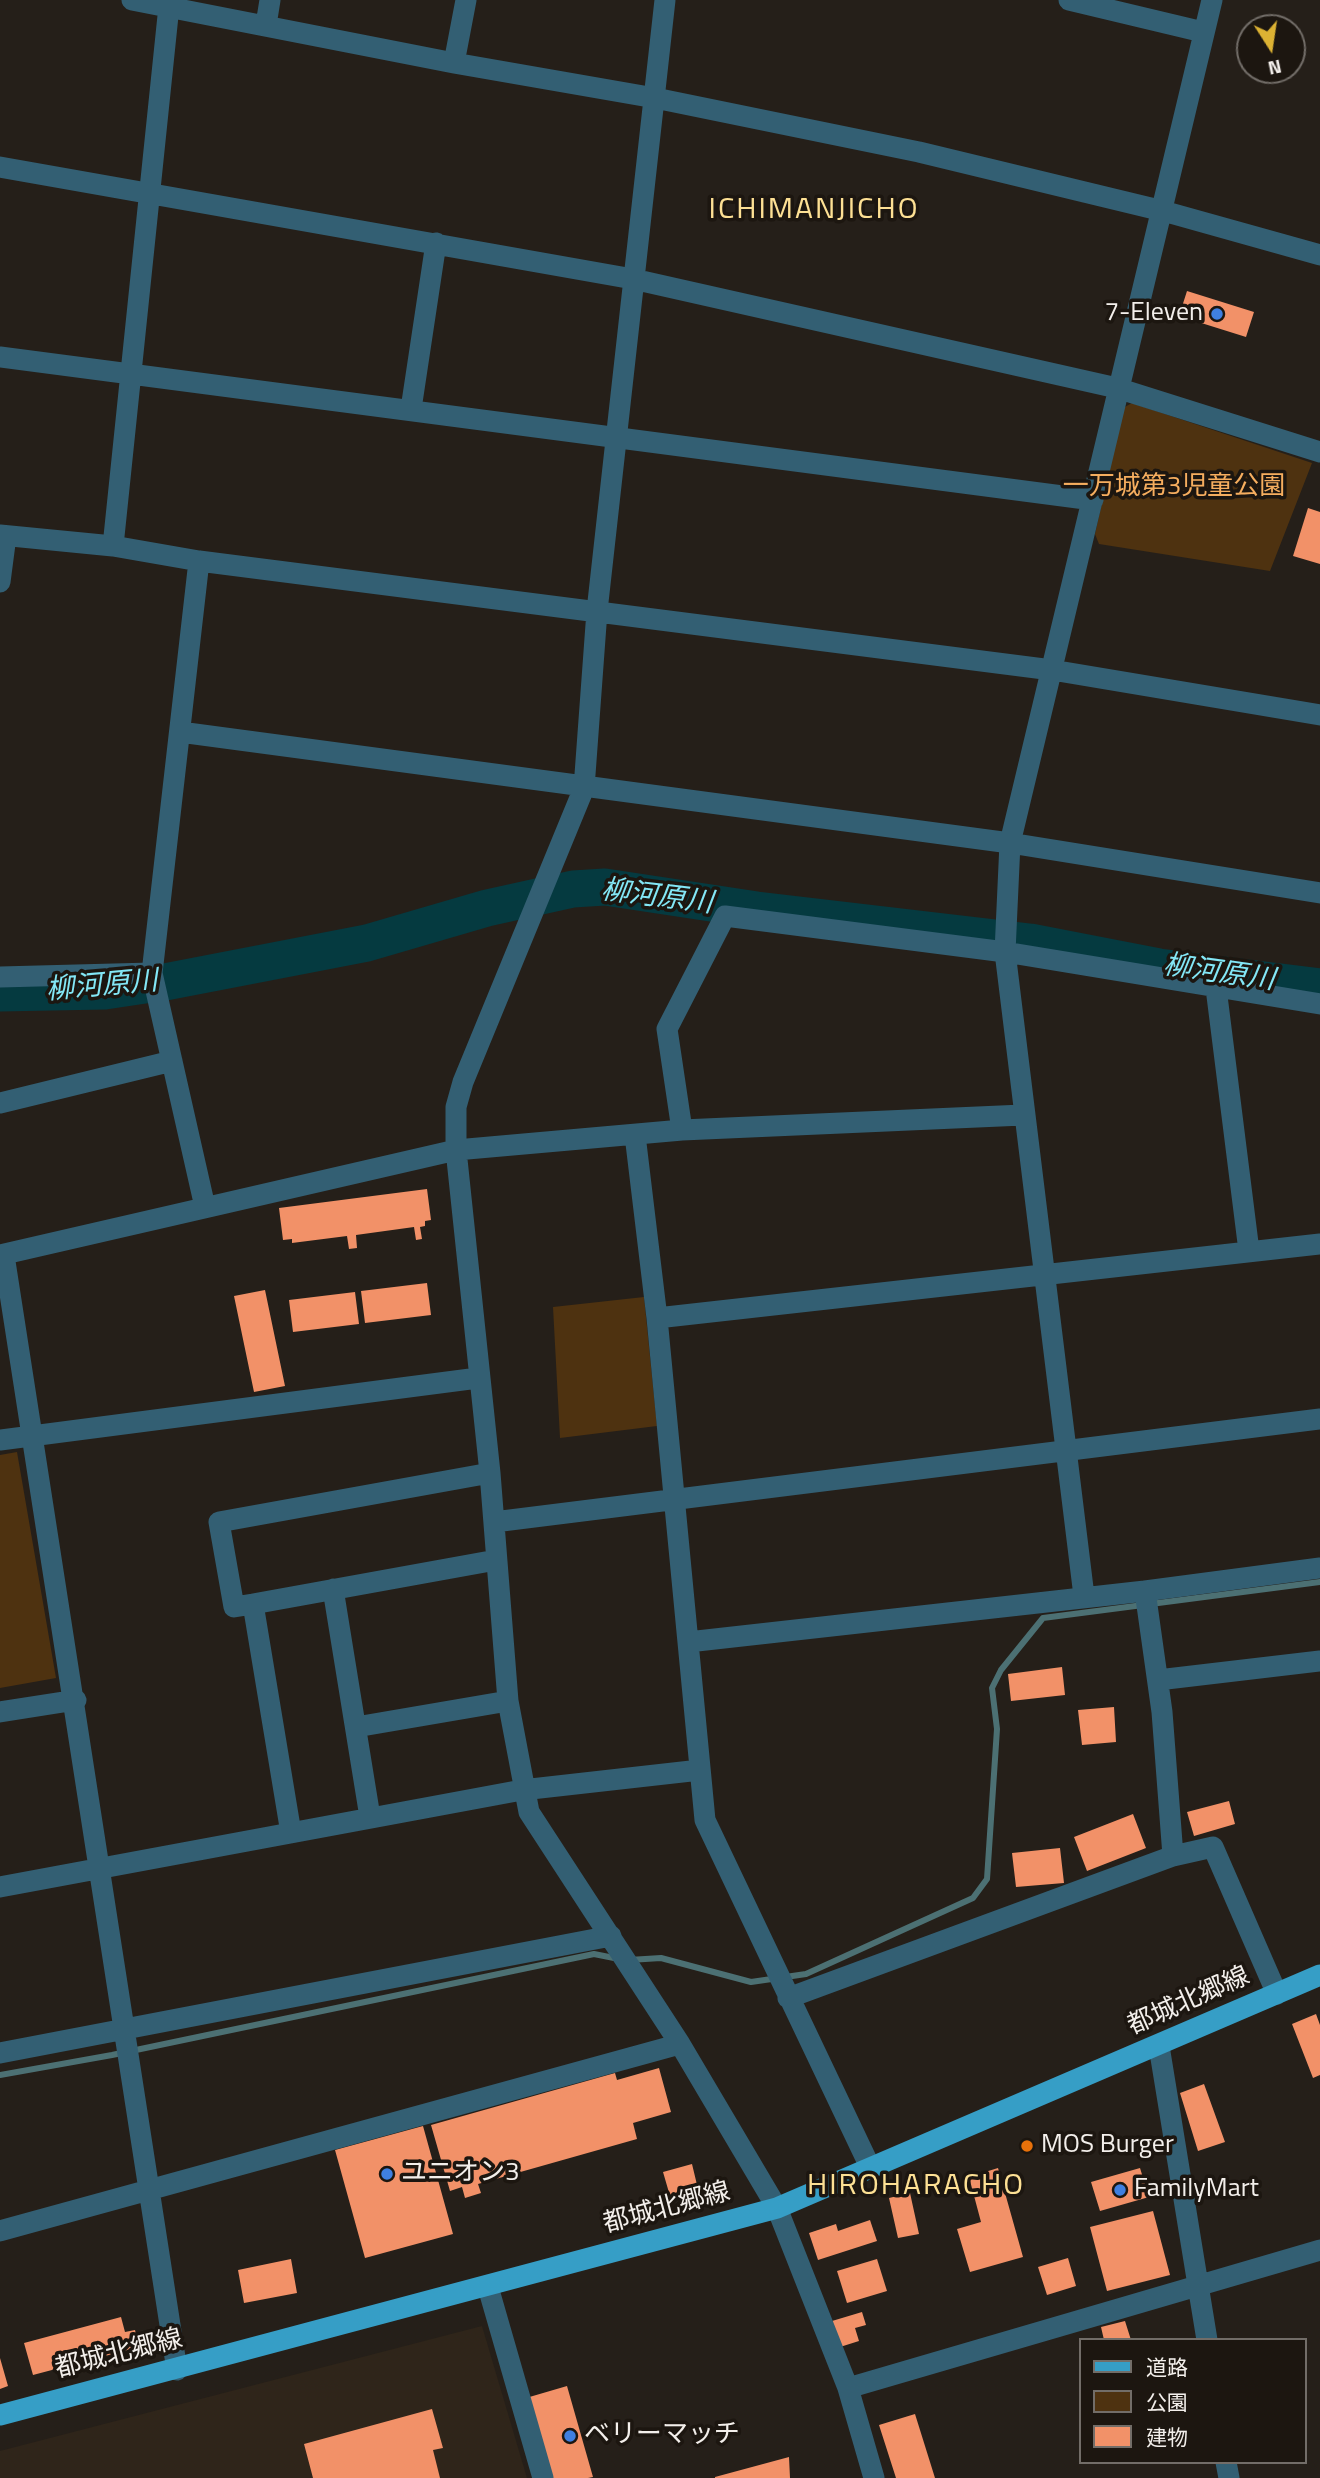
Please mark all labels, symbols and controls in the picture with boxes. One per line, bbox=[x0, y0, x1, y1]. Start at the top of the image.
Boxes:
north arrow bbox=[1236, 14, 1306, 84]
text: N bbox=[1266, 53, 1285, 84]
district label: ICHIMANJICHO bbox=[710, 193, 918, 229]
place label: 7-Eleven bbox=[1104, 298, 1203, 330]
marker: 7-Eleven bbox=[1209, 306, 1225, 322]
park label: 一万城第3児童公園 bbox=[1063, 472, 1285, 504]
water label: 柳河原川 bbox=[599, 875, 715, 921]
water label: 柳河原川 bbox=[1161, 950, 1277, 998]
water label: 柳河原川 bbox=[45, 965, 159, 1009]
street label: 都城北郷線 bbox=[1123, 1961, 1255, 2043]
place label: MOS Burger bbox=[1041, 2130, 1174, 2162]
marker: MOS Burger bbox=[1019, 2138, 1035, 2154]
place label: ユニオン3 bbox=[401, 2158, 520, 2190]
marker: ユニオン3 bbox=[379, 2166, 395, 2182]
district label: HIROHARACHO bbox=[808, 2169, 1024, 2205]
place label: FamilyMart bbox=[1134, 2174, 1259, 2206]
street label: 都城北郷線 bbox=[600, 2177, 734, 2241]
marker: FamilyMart bbox=[1112, 2182, 1128, 2198]
street label: 都城北郷線 bbox=[52, 2324, 186, 2386]
legend bbox=[1078, 2338, 1306, 2464]
text: 道路 bbox=[1146, 2351, 1188, 2383]
text: 公園 bbox=[1146, 2386, 1188, 2418]
place label: ベリーマッチ bbox=[584, 2420, 740, 2452]
text: 建物 bbox=[1146, 2421, 1188, 2453]
marker: ベリーマッチ bbox=[562, 2428, 578, 2444]

